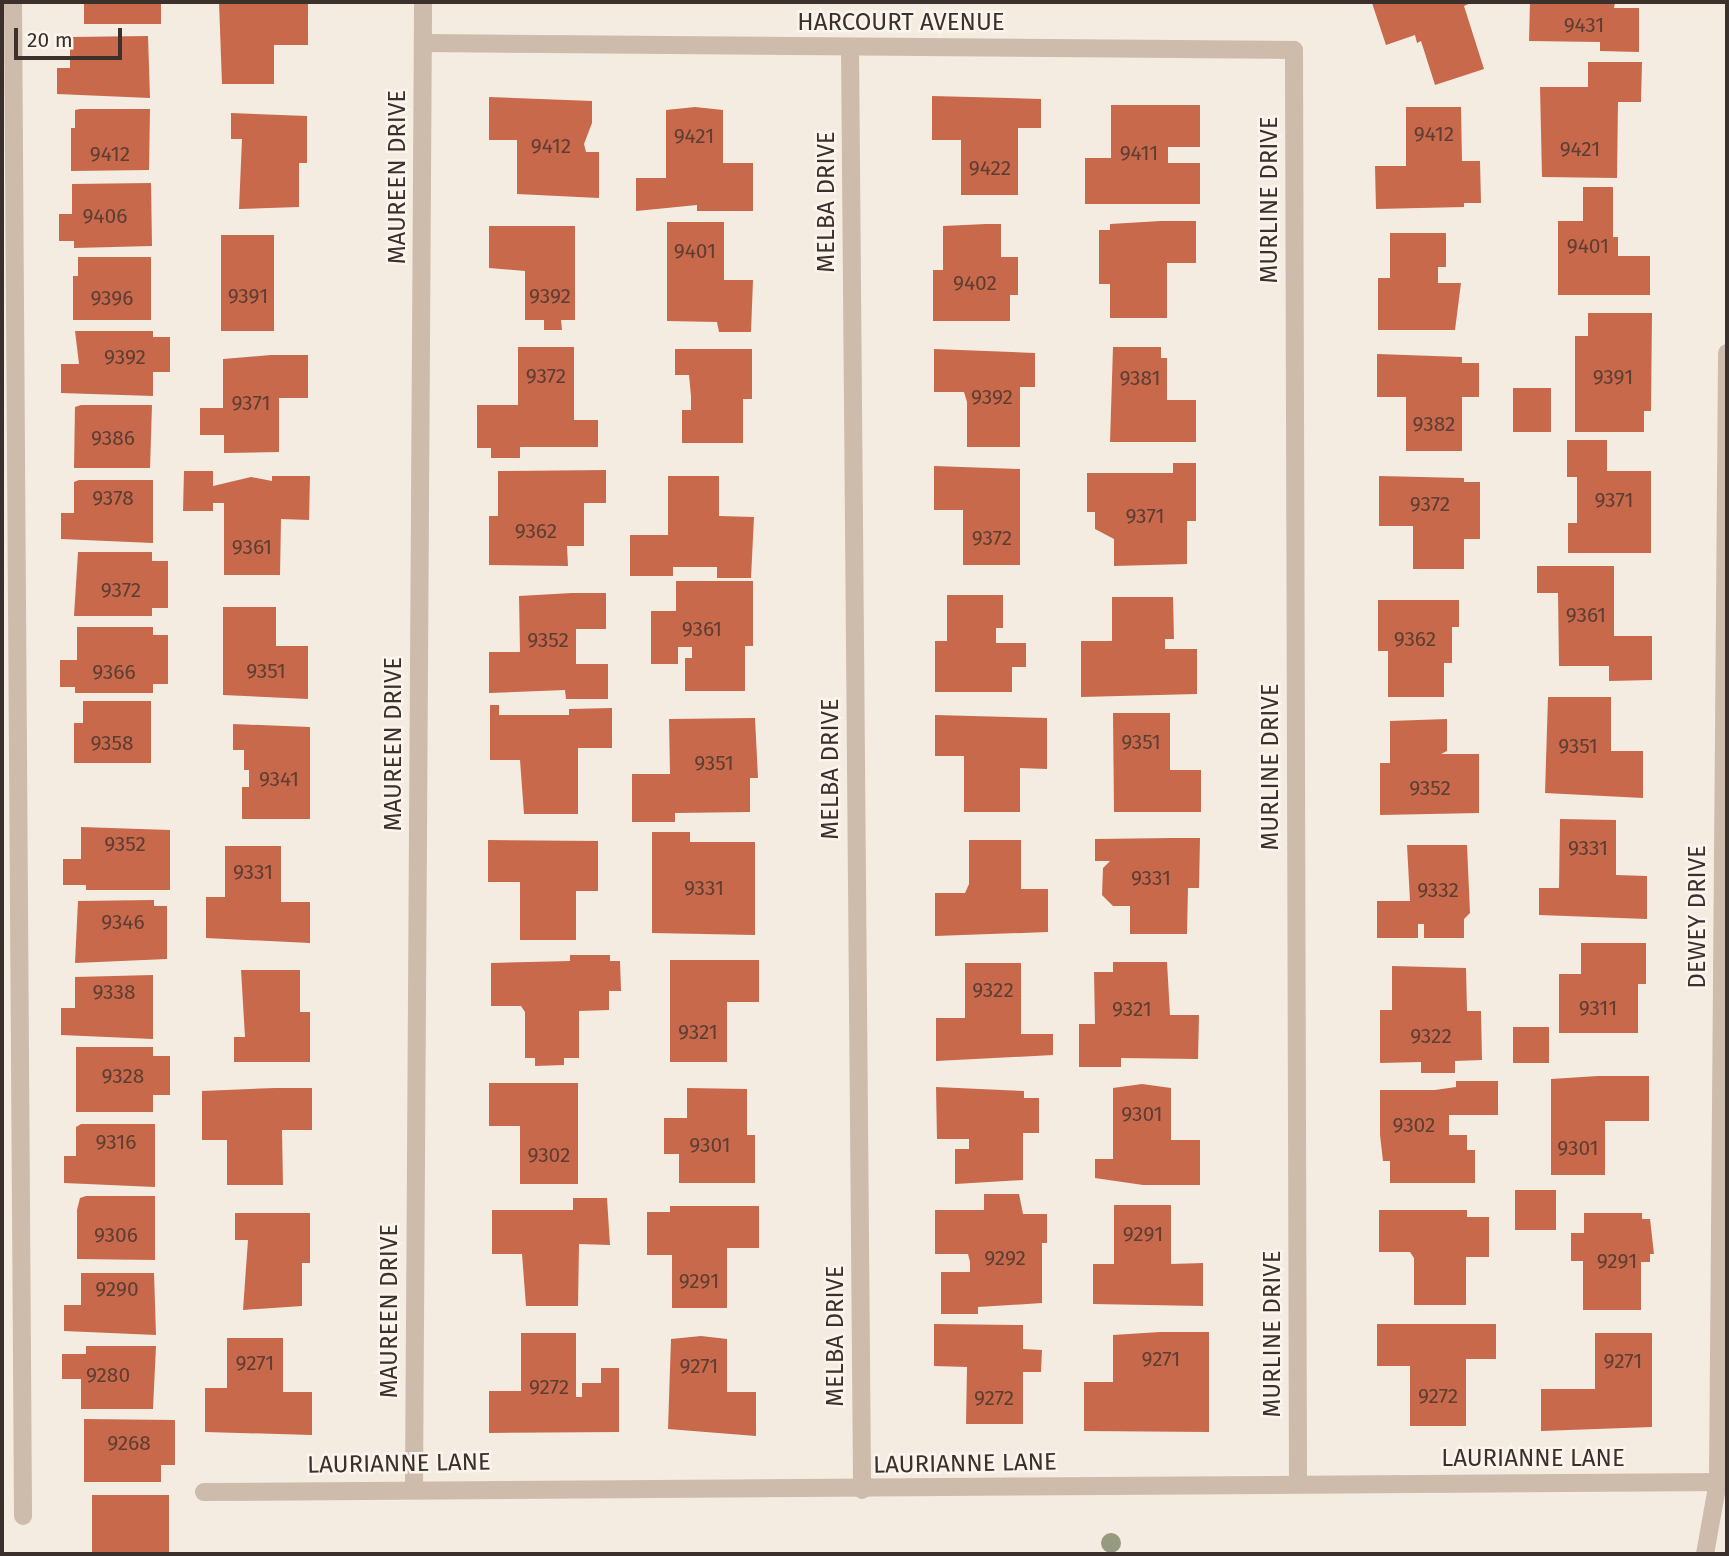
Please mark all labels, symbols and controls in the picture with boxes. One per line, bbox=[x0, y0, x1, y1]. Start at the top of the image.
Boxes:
street label: HARCOURT AVENUE bbox=[797, 9, 1005, 37]
house number: 9431 bbox=[1564, 12, 1604, 38]
scale bar bbox=[18, 14, 126, 58]
text: 20 m bbox=[27, 27, 73, 53]
street label: MAUREEN DRIVE bbox=[384, 90, 412, 264]
street label: MURLINE DRIVE bbox=[1256, 117, 1284, 283]
house number: 9412 bbox=[1414, 121, 1454, 147]
house number: 9421 bbox=[674, 123, 714, 149]
street label: MELBA DRIVE bbox=[813, 131, 841, 273]
house number: 9412 bbox=[531, 133, 571, 159]
house number: 9421 bbox=[1560, 136, 1600, 162]
house number: 9411 bbox=[1120, 140, 1158, 166]
house number: 9412 bbox=[90, 141, 130, 167]
house number: 9422 bbox=[969, 155, 1011, 181]
house number: 9406 bbox=[83, 203, 127, 229]
house number: 9401 bbox=[1567, 233, 1609, 259]
house number: 9401 bbox=[674, 238, 716, 264]
house number: 9402 bbox=[953, 270, 997, 296]
house number: 9391 bbox=[228, 283, 268, 309]
house number: 9392 bbox=[529, 283, 571, 309]
house number: 9396 bbox=[90, 285, 134, 311]
house number: 9392 bbox=[104, 344, 146, 370]
house number: 9372 bbox=[526, 363, 566, 389]
house number: 9391 bbox=[1593, 364, 1633, 390]
house number: 9381 bbox=[1119, 365, 1161, 391]
house number: 9392 bbox=[971, 384, 1013, 410]
house number: 9371 bbox=[231, 390, 271, 416]
house number: 9382 bbox=[1413, 411, 1455, 437]
house number: 9386 bbox=[91, 425, 135, 451]
house number: 9378 bbox=[92, 485, 134, 511]
house number: 9371 bbox=[1594, 487, 1634, 513]
house number: 9372 bbox=[1410, 491, 1450, 517]
house number: 9371 bbox=[1125, 503, 1165, 529]
house number: 9362 bbox=[515, 518, 557, 544]
house number: 9372 bbox=[972, 525, 1012, 551]
house number: 9361 bbox=[232, 534, 272, 560]
house number: 9372 bbox=[101, 577, 141, 603]
house number: 9361 bbox=[1566, 602, 1606, 628]
house number: 9361 bbox=[682, 616, 722, 642]
house number: 9362 bbox=[1394, 626, 1436, 652]
house number: 9352 bbox=[527, 627, 569, 653]
street label: MAUREEN DRIVE bbox=[380, 657, 408, 831]
house number: 9351 bbox=[246, 658, 286, 684]
house number: 9366 bbox=[92, 659, 136, 685]
street label: MURLINE DRIVE bbox=[1257, 684, 1285, 850]
street label: MELBA DRIVE bbox=[817, 698, 845, 840]
house number: 9351 bbox=[1121, 729, 1161, 755]
house number: 9358 bbox=[90, 730, 134, 756]
house number: 9351 bbox=[1558, 733, 1598, 759]
house number: 9351 bbox=[694, 750, 734, 776]
house number: 9341 bbox=[259, 766, 299, 792]
house number: 9352 bbox=[1409, 775, 1451, 801]
house number: 9352 bbox=[104, 831, 146, 857]
house number: 9331 bbox=[1568, 835, 1608, 861]
street label: DEWEY DRIVE bbox=[1684, 845, 1712, 989]
house number: 9331 bbox=[233, 859, 273, 885]
house number: 9331 bbox=[1131, 865, 1171, 891]
house number: 9331 bbox=[684, 875, 724, 901]
house number: 9332 bbox=[1417, 877, 1459, 903]
house number: 9346 bbox=[101, 909, 145, 935]
house number: 9322 bbox=[972, 977, 1014, 1003]
house number: 9338 bbox=[92, 979, 136, 1005]
house number: 9311 bbox=[1579, 995, 1617, 1021]
house number: 9321 bbox=[1112, 996, 1152, 1022]
house number: 9321 bbox=[678, 1019, 718, 1045]
house number: 9322 bbox=[1410, 1023, 1452, 1049]
house number: 9328 bbox=[102, 1063, 144, 1089]
house number: 9301 bbox=[1121, 1101, 1163, 1127]
house number: 9302 bbox=[1393, 1112, 1435, 1138]
house number: 9316 bbox=[96, 1129, 136, 1155]
house number: 9301 bbox=[689, 1132, 731, 1158]
house number: 9301 bbox=[1557, 1135, 1599, 1161]
house number: 9302 bbox=[528, 1142, 570, 1168]
house number: 9291 bbox=[1123, 1221, 1163, 1247]
house number: 9306 bbox=[94, 1222, 138, 1248]
street label: MAUREEN DRIVE bbox=[376, 1224, 404, 1398]
house number: 9292 bbox=[984, 1245, 1026, 1271]
house number: 9291 bbox=[1597, 1248, 1637, 1274]
street label: MURLINE DRIVE bbox=[1259, 1251, 1287, 1417]
street label: MELBA DRIVE bbox=[822, 1265, 850, 1407]
house number: 9291 bbox=[679, 1268, 719, 1294]
house number: 9290 bbox=[95, 1276, 139, 1302]
house number: 9271 bbox=[1142, 1346, 1180, 1372]
house number: 9271 bbox=[1604, 1348, 1642, 1374]
house number: 9271 bbox=[236, 1350, 274, 1376]
house number: 9271 bbox=[680, 1353, 718, 1379]
house number: 9280 bbox=[86, 1362, 130, 1388]
house number: 9272 bbox=[529, 1374, 569, 1400]
house number: 9272 bbox=[1418, 1383, 1458, 1409]
house number: 9272 bbox=[974, 1385, 1014, 1411]
house number: 9268 bbox=[107, 1430, 151, 1456]
street label: LAURIANNE LANE bbox=[1441, 1445, 1625, 1473]
street label: LAURIANNE LANE bbox=[307, 1448, 491, 1480]
street label: LAURIANNE LANE bbox=[873, 1448, 1057, 1480]

